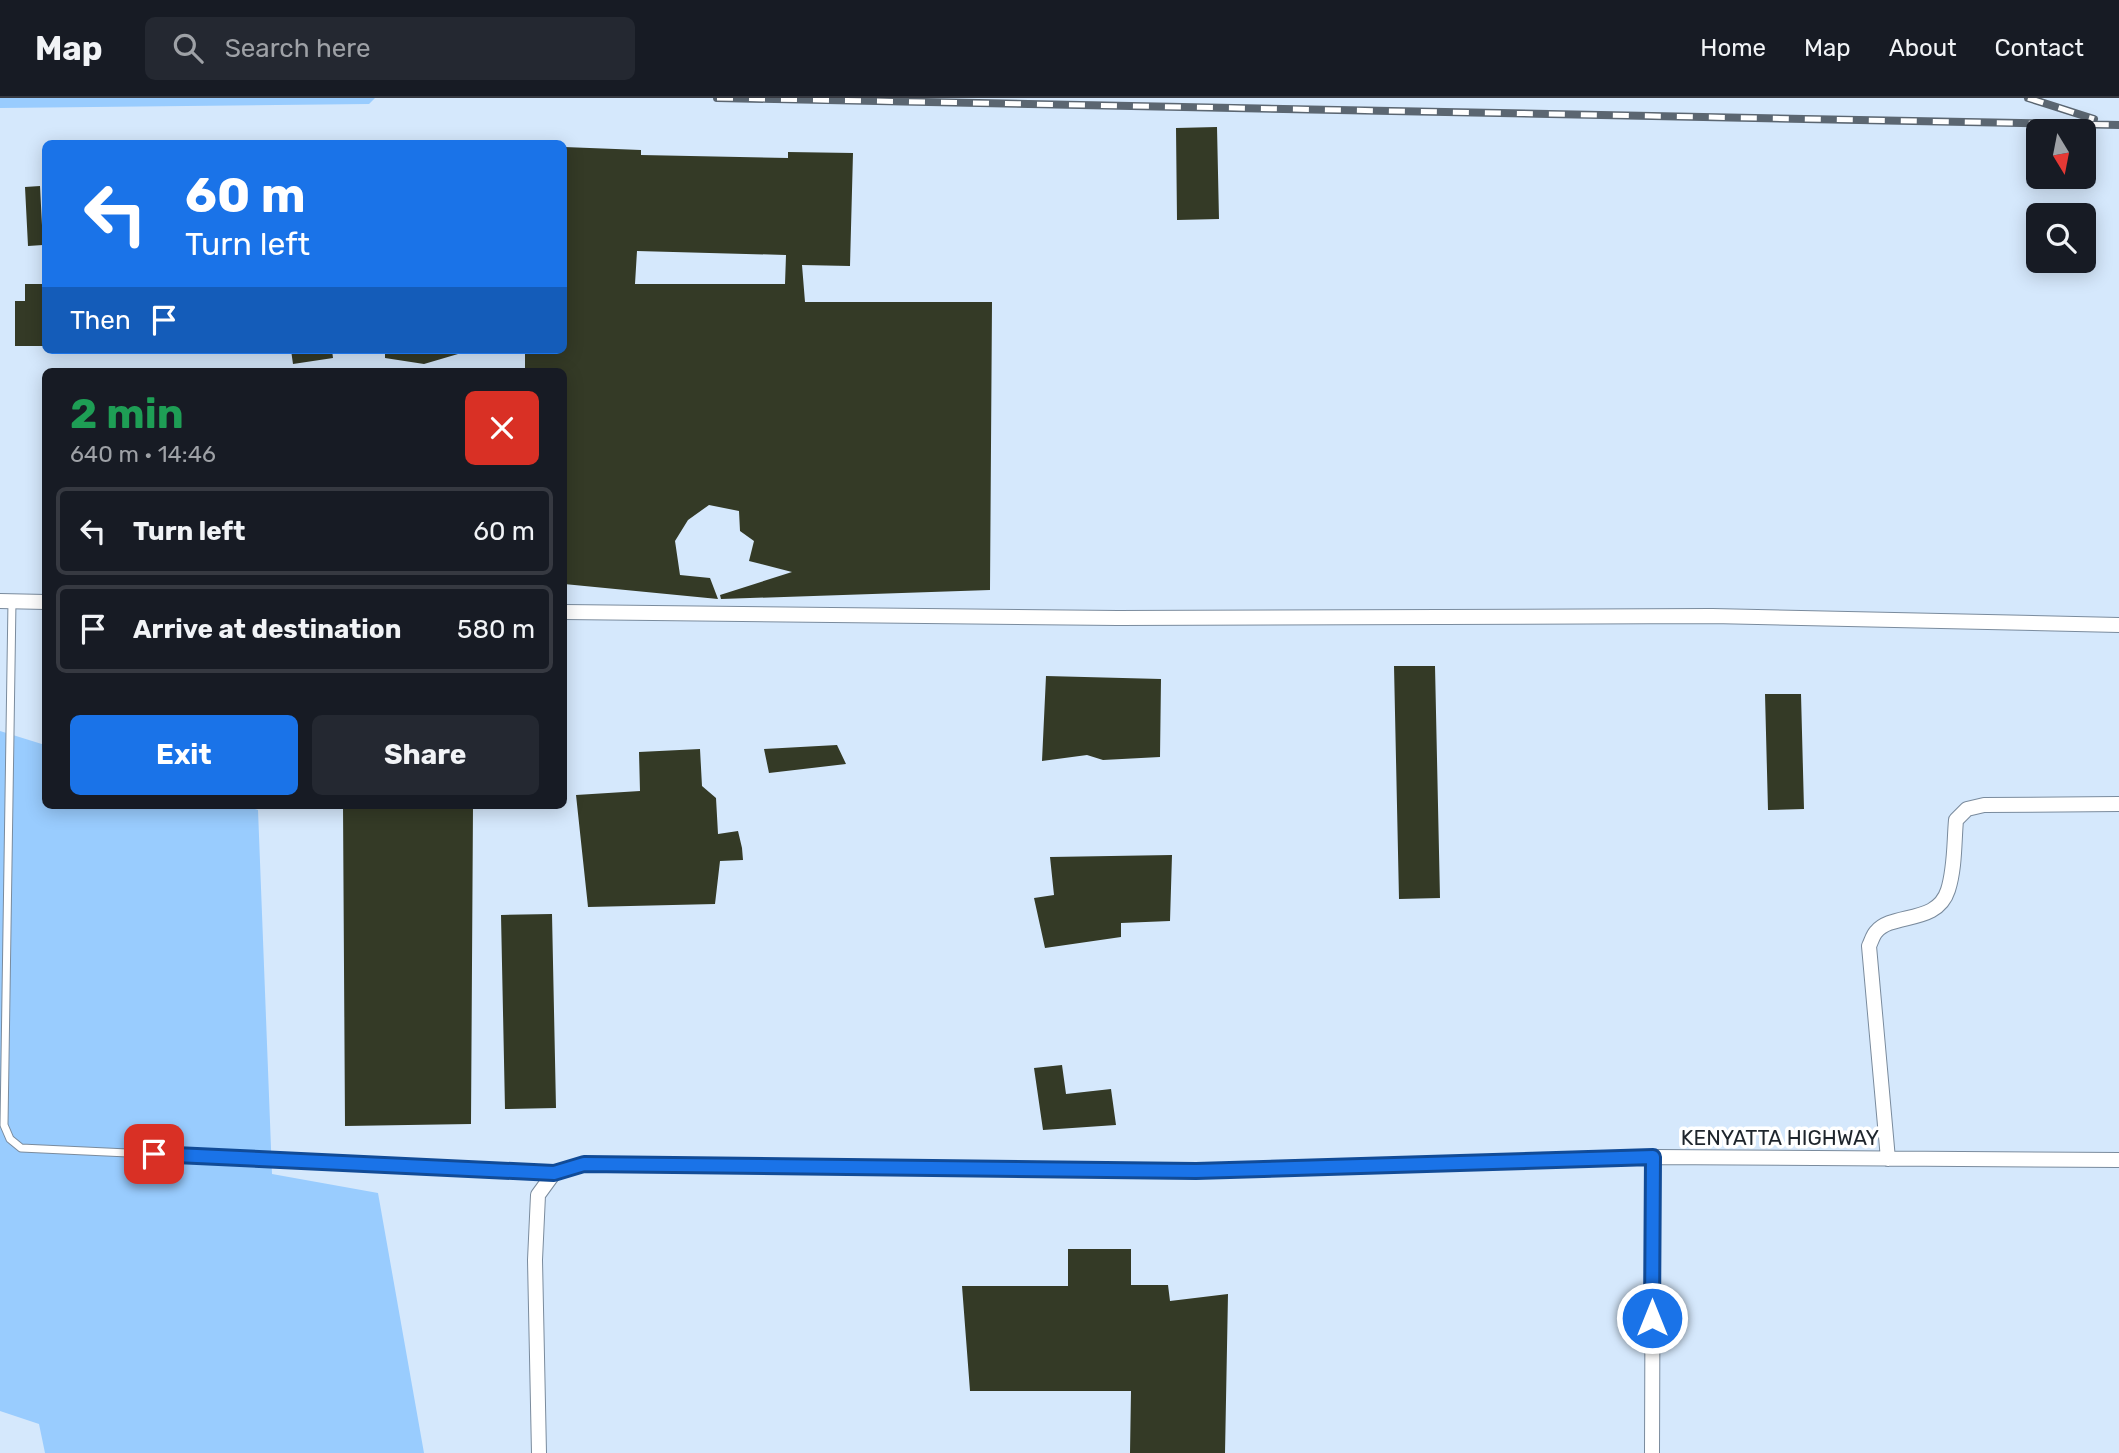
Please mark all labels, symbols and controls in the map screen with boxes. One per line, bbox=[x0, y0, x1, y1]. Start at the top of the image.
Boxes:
search box bbox=[145, 17, 635, 80]
text: Map bbox=[35, 29, 103, 68]
icon: search bbox=[169, 29, 207, 67]
text: Search here bbox=[225, 33, 370, 64]
text: Home bbox=[1700, 34, 1766, 62]
text: Map bbox=[1804, 34, 1851, 62]
text: About bbox=[1889, 34, 1957, 62]
text: Contact bbox=[1995, 34, 2084, 62]
north arrow bbox=[2026, 119, 2096, 189]
map controls bbox=[2026, 119, 2096, 273]
text: 60 m bbox=[185, 166, 306, 224]
icon: left bbox=[70, 168, 161, 259]
button: search bbox=[2026, 203, 2096, 273]
text: Turn left bbox=[185, 225, 310, 263]
icon: arrive bbox=[145, 301, 183, 339]
text: Then bbox=[70, 305, 131, 336]
text: 2 min bbox=[70, 389, 184, 439]
button: close bbox=[465, 391, 539, 465]
text: 640 m · 14:46 bbox=[70, 440, 216, 468]
icon: left bbox=[74, 512, 112, 550]
text: Turn left bbox=[133, 516, 245, 547]
text: 60 m bbox=[473, 516, 535, 547]
icon: arrive bbox=[74, 610, 112, 648]
text: Arrive at destination bbox=[133, 614, 401, 645]
text: 580 m bbox=[457, 614, 535, 645]
button: Exit bbox=[70, 715, 298, 795]
button: Share bbox=[312, 715, 539, 795]
pin bbox=[124, 1124, 184, 1184]
street label: KENYATTA HIGHWAY bbox=[1681, 1125, 1879, 1150]
icon: arrive bbox=[135, 1135, 173, 1173]
position arrow bbox=[1615, 1281, 1689, 1355]

